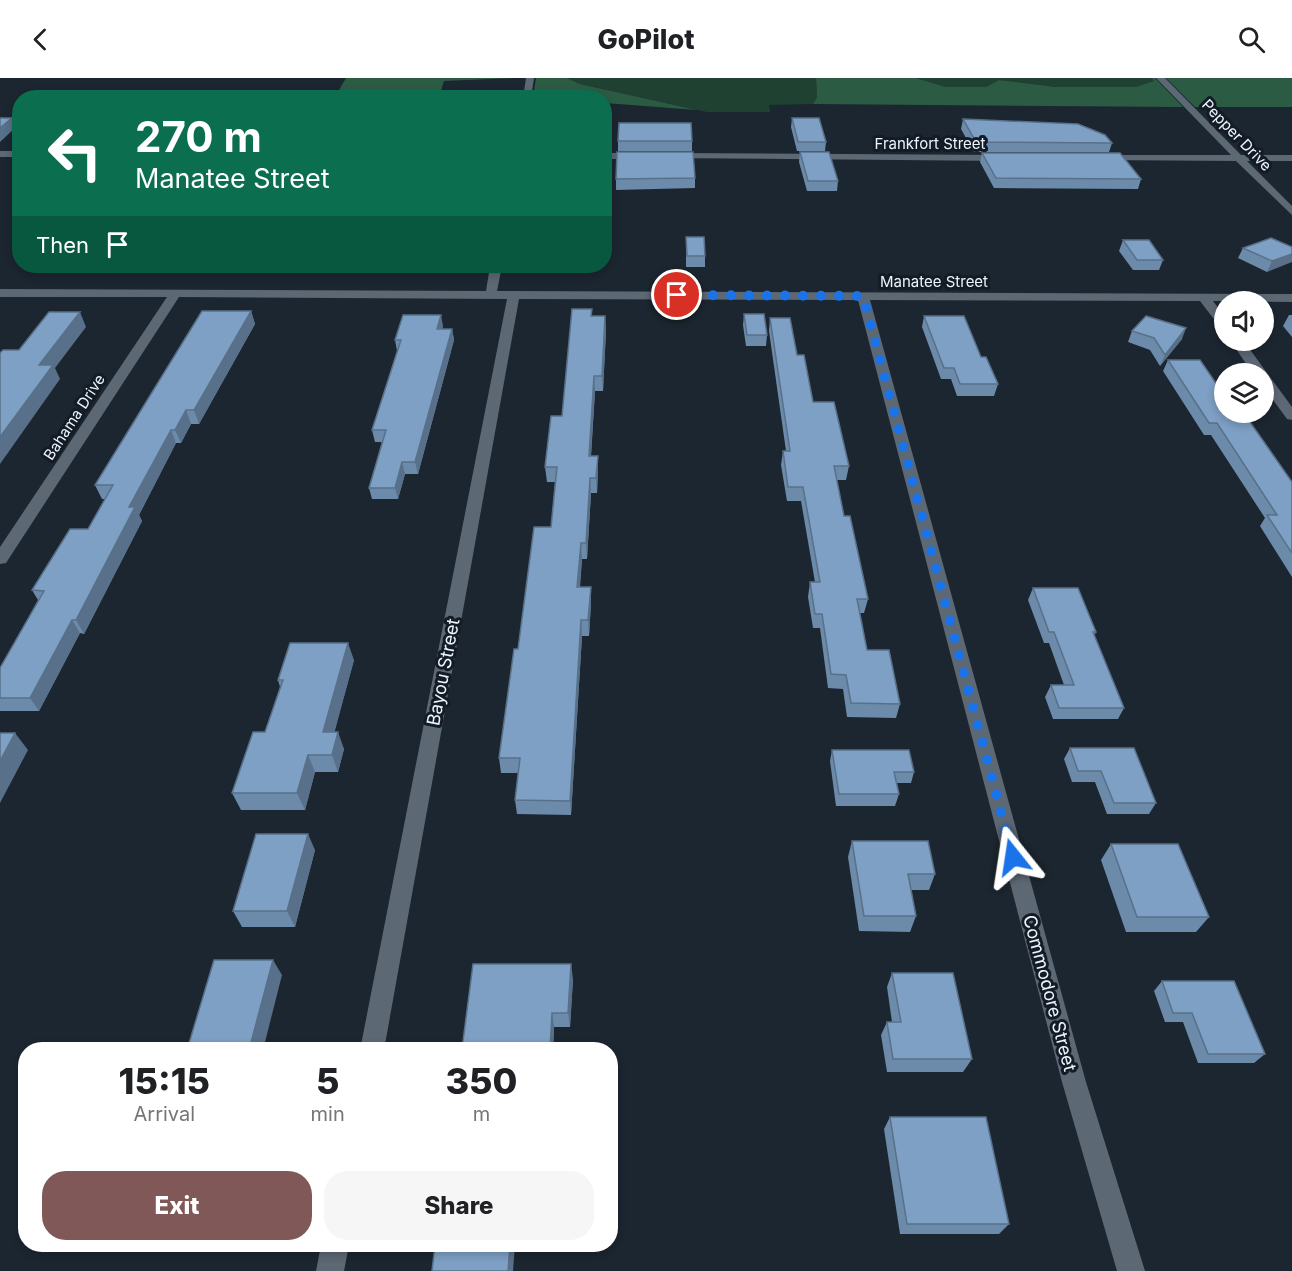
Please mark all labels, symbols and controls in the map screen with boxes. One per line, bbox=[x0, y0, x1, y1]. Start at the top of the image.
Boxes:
icon: back bbox=[24, 23, 57, 56]
text: GoPilot bbox=[598, 23, 694, 56]
icon: search bbox=[1235, 23, 1268, 56]
street label: Pepper Drive bbox=[1198, 95, 1276, 175]
text: 270 m bbox=[135, 111, 262, 162]
icon: left bbox=[36, 114, 114, 192]
street label: Frankfort Street bbox=[874, 134, 986, 153]
text: Manatee Street bbox=[135, 162, 330, 195]
icon: arrive bbox=[101, 228, 134, 261]
text: Then bbox=[36, 232, 89, 258]
pin bbox=[651, 269, 702, 320]
street label: Manatee Street bbox=[880, 272, 988, 291]
icon: arrive bbox=[660, 278, 693, 311]
map controls bbox=[1214, 291, 1274, 423]
button: sound bbox=[1214, 291, 1274, 351]
button: layers bbox=[1214, 363, 1274, 423]
street label: Bahama Drive bbox=[39, 371, 109, 463]
street label: Bayou Street bbox=[422, 617, 464, 727]
position arrow bbox=[981, 825, 1045, 889]
street label: Commodore Street bbox=[1019, 913, 1081, 1074]
text: 15:15 bbox=[119, 1059, 210, 1103]
text: 5 bbox=[316, 1059, 339, 1103]
text: 350 bbox=[445, 1059, 517, 1103]
text: Arrival bbox=[134, 1102, 195, 1126]
text: min bbox=[311, 1102, 345, 1126]
text: m bbox=[473, 1102, 490, 1126]
button: Exit bbox=[42, 1171, 312, 1240]
button: Share bbox=[324, 1171, 594, 1240]

